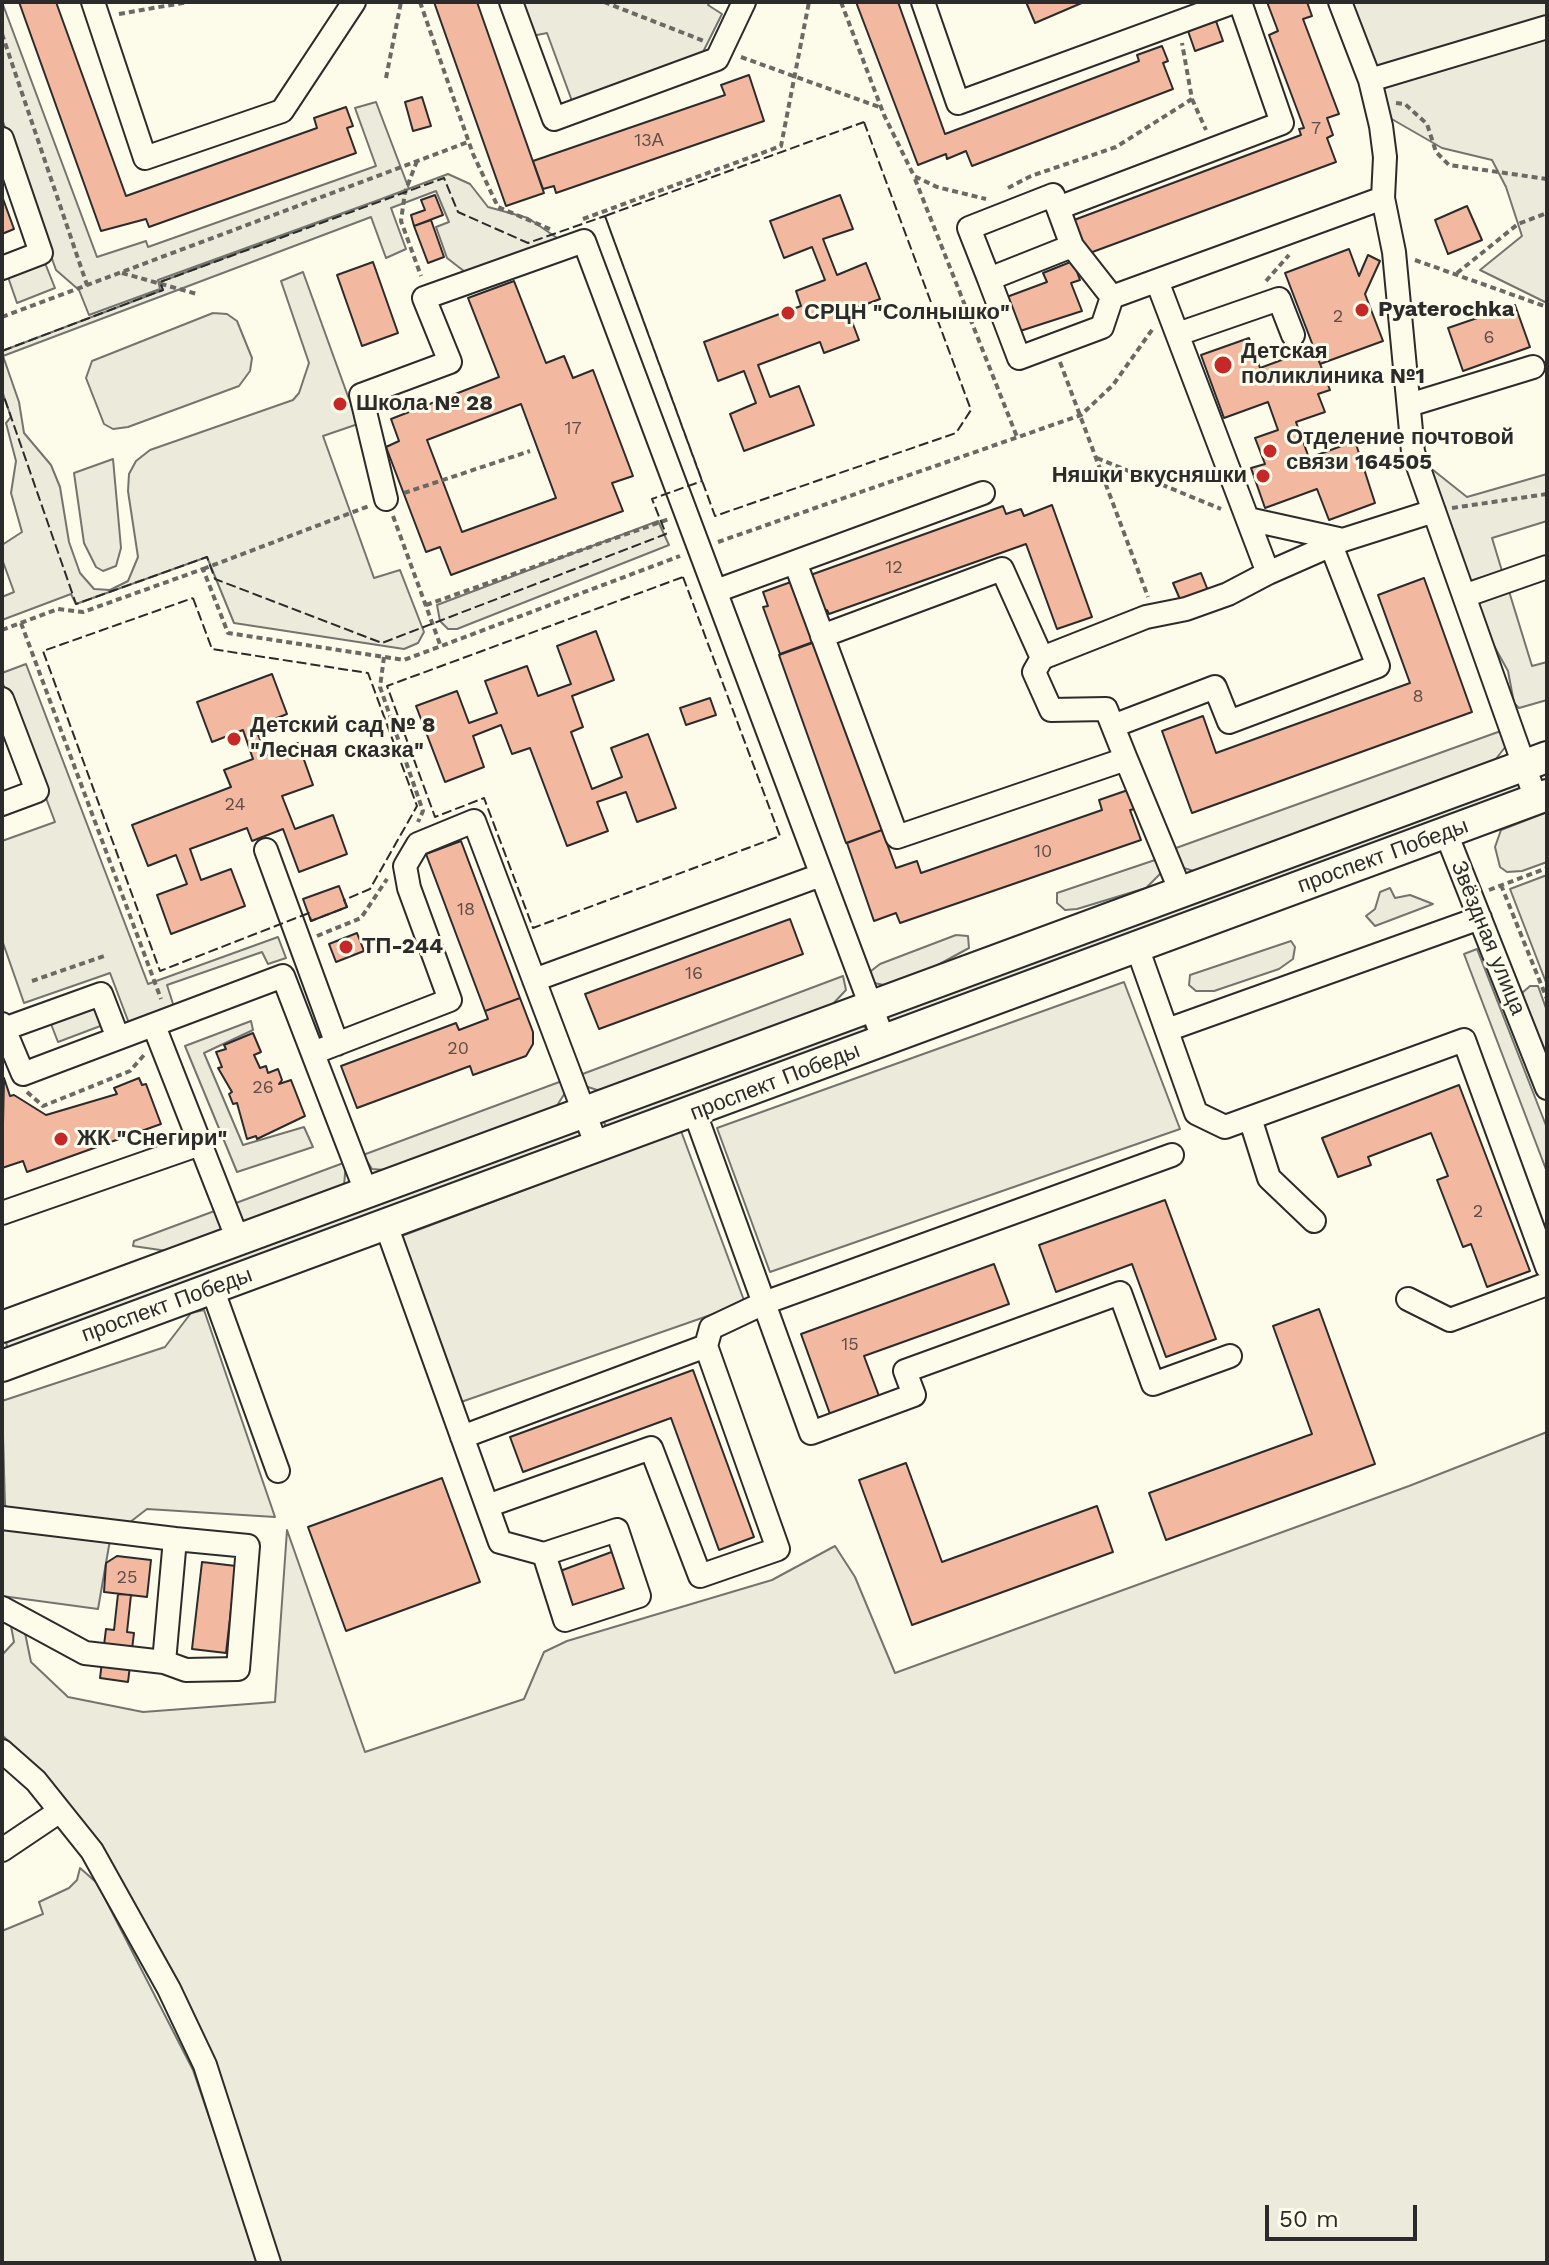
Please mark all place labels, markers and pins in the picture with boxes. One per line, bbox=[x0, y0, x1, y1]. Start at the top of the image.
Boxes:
place label: Pyaterochka bbox=[1378, 297, 1514, 323]
place label: СРЦН "Солнышко" bbox=[804, 300, 1010, 326]
marker: Pyaterochka bbox=[1353, 301, 1371, 319]
marker: СРЦН "Солнышко" bbox=[779, 304, 797, 322]
place label: Детская поликлиника №1 bbox=[1241, 339, 1425, 390]
marker: Детская поликлиника №1 bbox=[1212, 354, 1234, 376]
place label: Школа № 28 bbox=[356, 391, 493, 417]
marker: Школа № 28 bbox=[331, 395, 349, 413]
place label: Отделение почтовой связи 164505 bbox=[1286, 425, 1514, 476]
marker: Отделение почтовой связи 164505 bbox=[1261, 442, 1279, 460]
place label: Няшки вкусняшки bbox=[1052, 463, 1247, 489]
marker: Няшки вкусняшки bbox=[1254, 467, 1272, 485]
place label: Детский сад № 8 "Лесная сказка" bbox=[250, 713, 436, 764]
marker: Детский сад № 8 "Лесная сказка" bbox=[225, 730, 243, 748]
place label: ТП-244 bbox=[362, 934, 443, 960]
marker: ТП-244 bbox=[337, 938, 355, 956]
place label: ЖК "Снегири" bbox=[77, 1126, 227, 1152]
marker: ЖК "Снегири" bbox=[52, 1130, 70, 1148]

